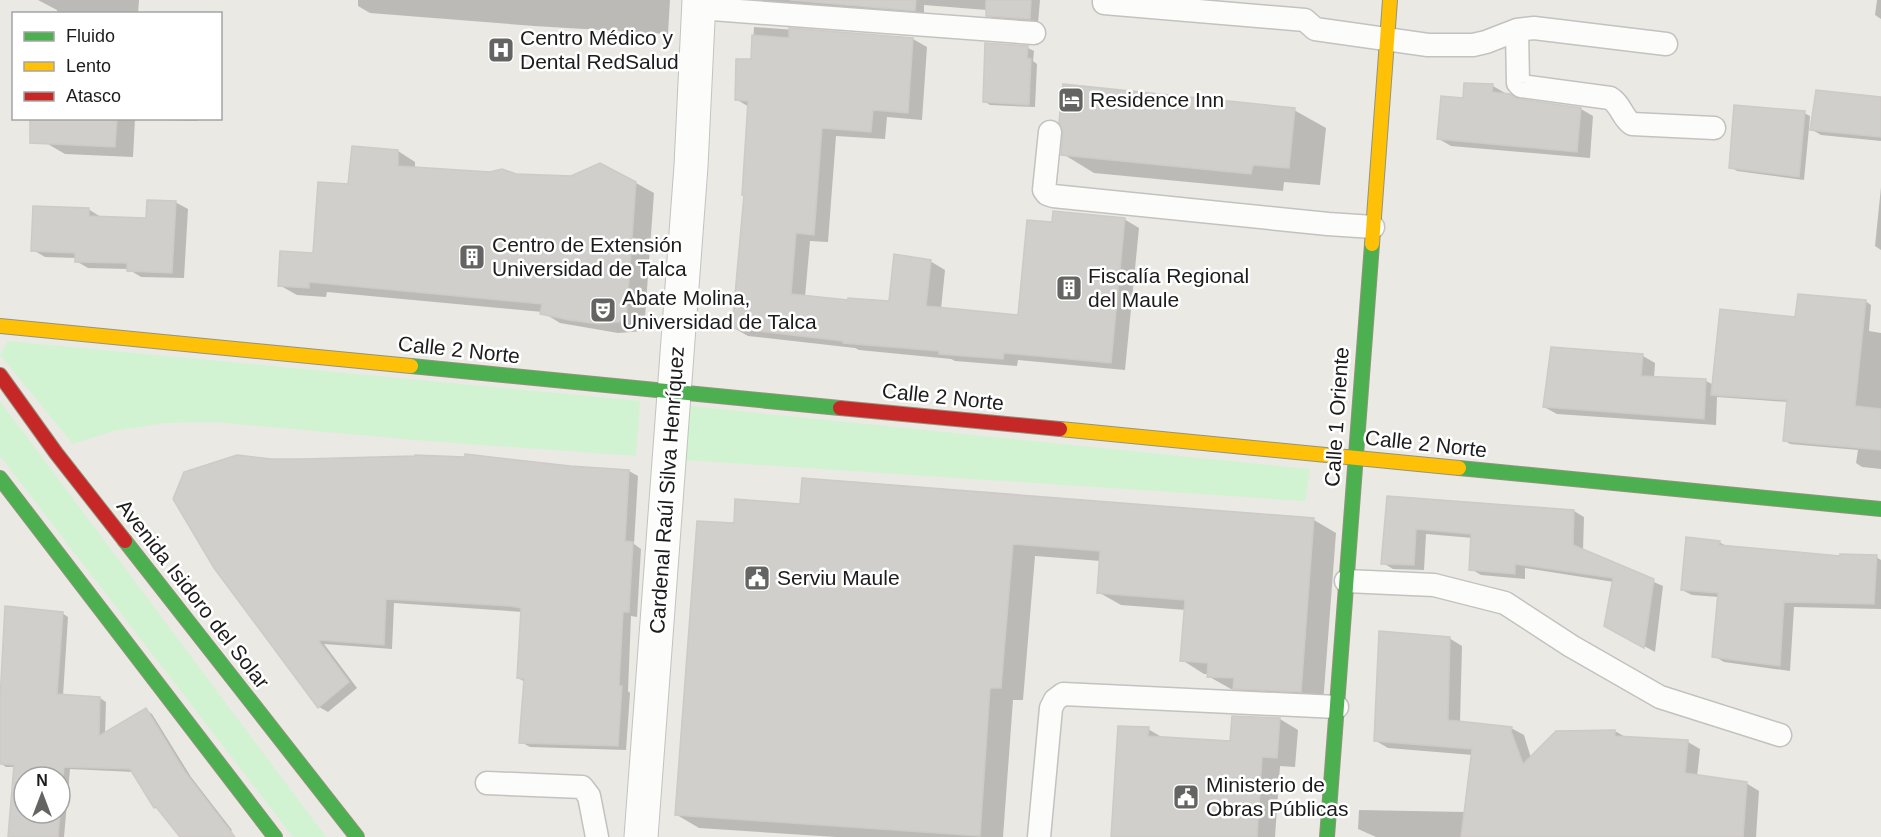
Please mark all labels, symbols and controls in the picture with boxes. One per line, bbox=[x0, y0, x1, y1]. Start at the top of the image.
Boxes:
legend bbox=[12, 12, 222, 120]
text: Fluido bbox=[66, 26, 115, 46]
place label: Centro Médico y Dental RedSalud bbox=[520, 26, 679, 73]
hospital icon: Centro Médico y Dental RedSalud bbox=[486, 35, 516, 65]
text: Lento bbox=[66, 56, 111, 76]
hotel icon: Residence Inn bbox=[1056, 85, 1086, 115]
text: Atasco bbox=[66, 86, 121, 106]
place label: Residence Inn bbox=[1090, 88, 1224, 111]
place label: Centro de Extensión Universidad de Talca bbox=[492, 233, 687, 280]
building icon: Centro de Extensión Universidad de Talca bbox=[457, 242, 487, 272]
place label: Fiscalía Regional del Maule bbox=[1088, 264, 1249, 311]
building icon: Fiscalía Regional del Maule bbox=[1054, 273, 1084, 303]
place label: Abate Molina, Universidad de Talca bbox=[622, 286, 817, 333]
theatre icon: Abate Molina, Universidad de Talca bbox=[588, 295, 618, 325]
street label: Calle 2 Norte bbox=[397, 332, 521, 367]
street label: Cardenal Raúl Silva Henríquez bbox=[645, 345, 688, 635]
street label: Calle 1 Oriente bbox=[1320, 346, 1353, 488]
street label: Calle 2 Norte bbox=[881, 379, 1005, 414]
street label: Calle 2 Norte bbox=[1364, 426, 1488, 461]
street label: Avenida Isidoro del Solar bbox=[113, 495, 274, 693]
public building icon: Serviu Maule bbox=[742, 563, 772, 593]
place label: Serviu Maule bbox=[777, 566, 900, 589]
north arrow bbox=[12, 765, 72, 825]
text: N bbox=[36, 772, 48, 789]
place label: Ministerio de Obras Públicas bbox=[1206, 773, 1348, 820]
public building icon: Ministerio de Obras Públicas bbox=[1171, 782, 1201, 812]

